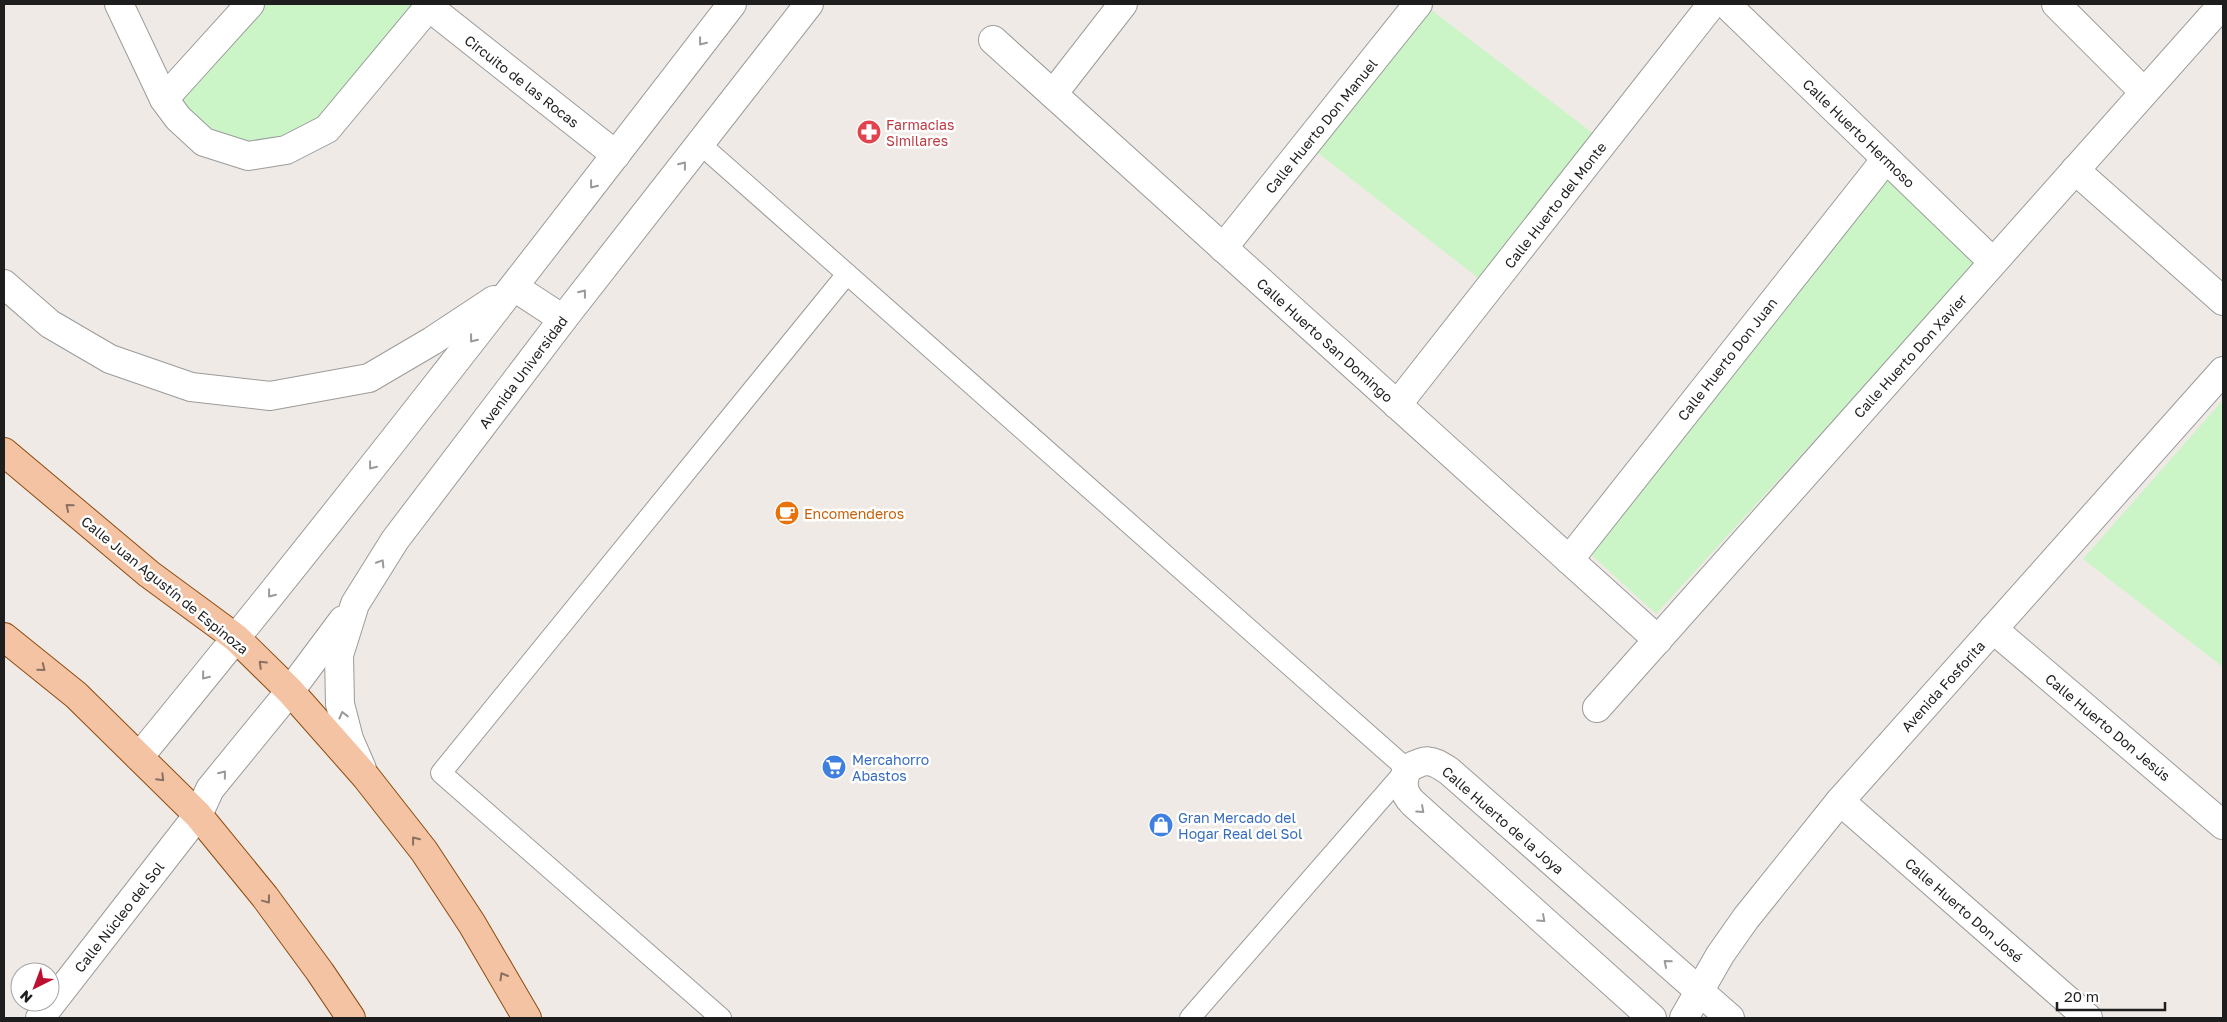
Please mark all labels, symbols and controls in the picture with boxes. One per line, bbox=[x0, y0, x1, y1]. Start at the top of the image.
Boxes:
street label: Circuito de las Rocas bbox=[462, 31, 582, 131]
one-way arrow bbox=[700, 36, 708, 45]
street label: Calle Huerto Don Manuel bbox=[1261, 55, 1381, 197]
street label: Calle Huerto Hermoso bbox=[1799, 75, 1919, 191]
place label: Farmacias Similares bbox=[886, 116, 954, 149]
pharmacy icon: Farmacias Similares bbox=[856, 119, 882, 145]
street label: Calle Huerto del Monte bbox=[1500, 138, 1610, 272]
one-way arrow bbox=[677, 161, 686, 170]
one-way arrow bbox=[590, 179, 598, 188]
street label: Calle Huerto San Domingo bbox=[1253, 274, 1397, 406]
one-way arrow bbox=[578, 290, 586, 299]
street label: Calle Huerto Don Xavier bbox=[1850, 290, 1970, 421]
street label: Calle Huerto Don Juan bbox=[1674, 294, 1780, 424]
street label: Avenida Universidad bbox=[475, 312, 571, 432]
one-way arrow bbox=[471, 333, 479, 342]
one-way arrow bbox=[369, 461, 378, 470]
cafe icon: Encomenderos bbox=[774, 500, 800, 526]
one-way arrow bbox=[65, 504, 74, 513]
place label: Encomenderos bbox=[804, 505, 904, 522]
street label: Calle Juan Agustín de Espinoza bbox=[78, 512, 252, 658]
one-way arrow bbox=[374, 559, 384, 568]
one-way arrow bbox=[269, 588, 277, 597]
street label: Avenida Fosforita bbox=[1898, 637, 1988, 735]
one-way arrow bbox=[259, 661, 268, 670]
one-way arrow bbox=[36, 662, 45, 671]
one-way arrow bbox=[202, 670, 211, 679]
street label: Calle Huerto Don Jesús bbox=[2042, 670, 2174, 784]
one-way arrow bbox=[338, 711, 349, 720]
place label: Mercahorro Abastos bbox=[852, 751, 929, 784]
supermarket icon: Mercahorro Abastos bbox=[821, 754, 847, 780]
street label: Calle Huerto de la Joya bbox=[1439, 763, 1567, 877]
one-way arrow bbox=[217, 770, 226, 779]
one-way arrow bbox=[155, 772, 164, 781]
one-way arrow bbox=[1415, 804, 1424, 813]
place label: Gran Mercado del Hogar Real del Sol bbox=[1178, 809, 1302, 842]
shop icon: Gran Mercado del Hogar Real del Sol bbox=[1148, 812, 1174, 838]
one-way arrow bbox=[412, 836, 421, 845]
street label: Calle Huerto Don José bbox=[1902, 854, 2026, 966]
street label: Calle Núcleo del Sol bbox=[71, 858, 167, 976]
one-way arrow bbox=[262, 894, 270, 903]
one-way arrow bbox=[1536, 913, 1545, 922]
one-way arrow bbox=[1664, 960, 1673, 969]
north arrow bbox=[10, 962, 60, 1012]
one-way arrow bbox=[499, 973, 509, 982]
scale bar bbox=[2057, 980, 2164, 1012]
text: N bbox=[16, 987, 36, 1007]
text: 20 m bbox=[2064, 987, 2099, 1005]

